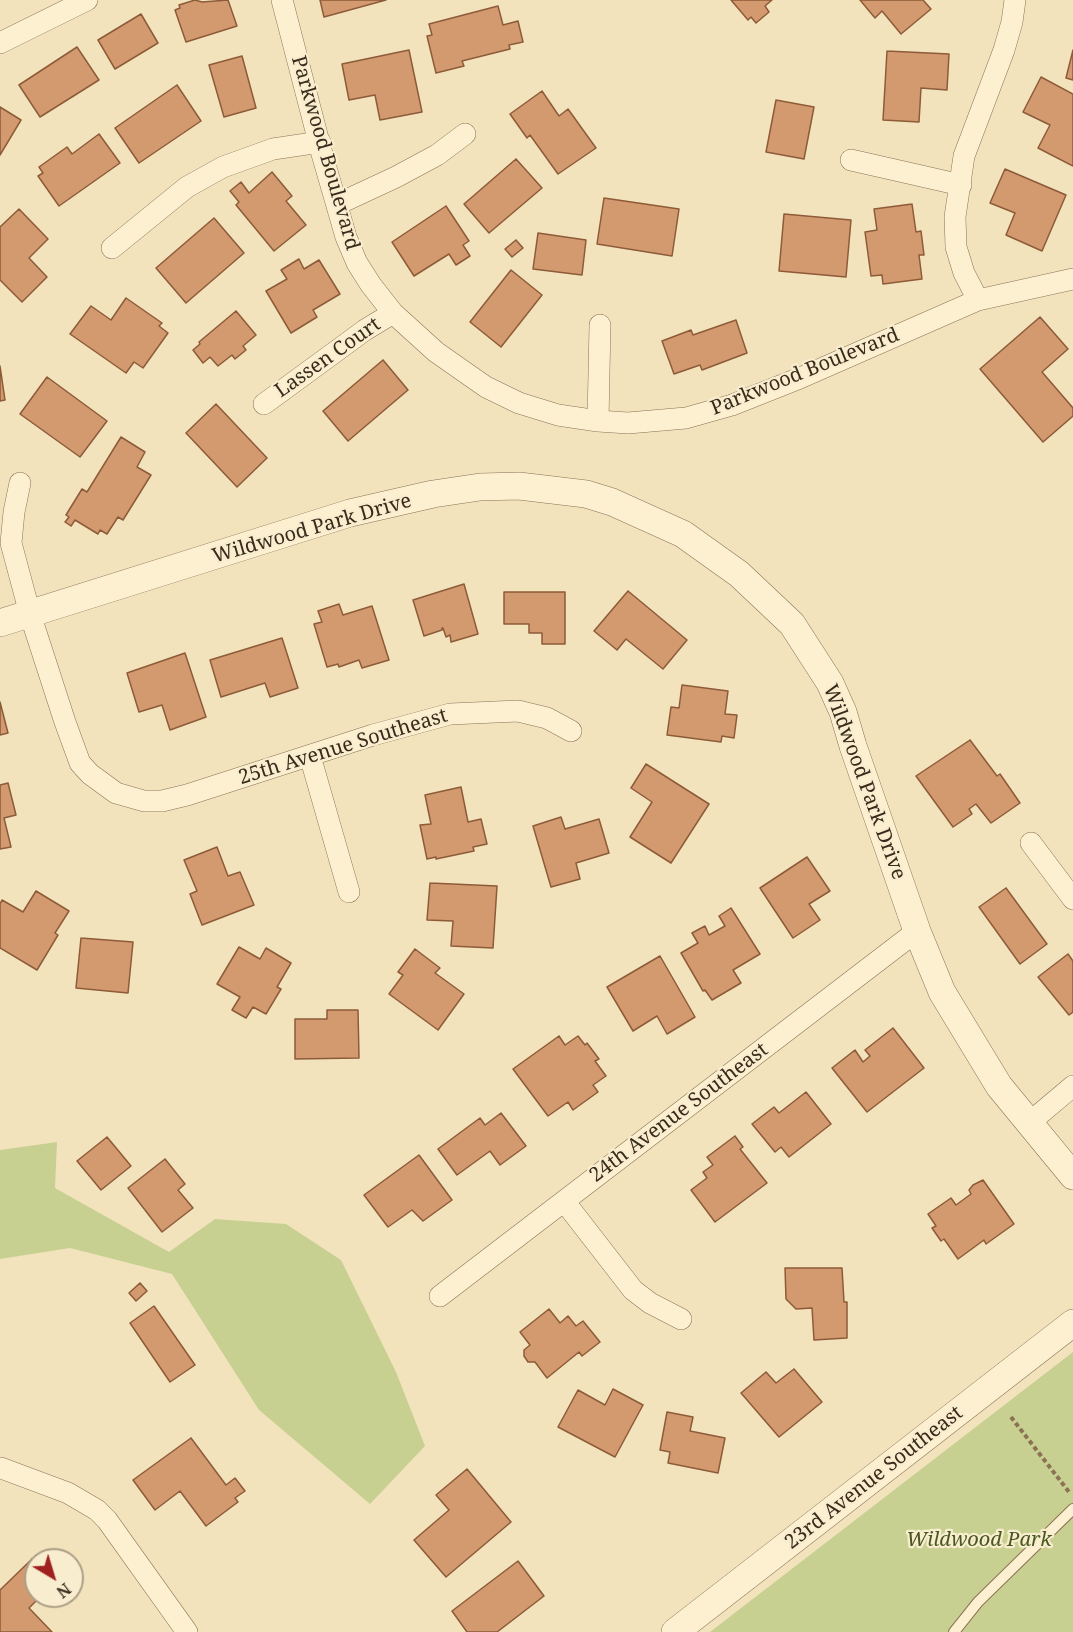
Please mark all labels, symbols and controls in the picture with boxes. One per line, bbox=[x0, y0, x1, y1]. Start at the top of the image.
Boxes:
street label: Parkwood Boulevard bbox=[286, 53, 364, 253]
street label: Lassen Court bbox=[271, 313, 385, 403]
street label: Parkwood Boulevard bbox=[707, 323, 903, 421]
street label: Wildwood Park Drive bbox=[210, 489, 414, 569]
street label: Wildwood Park Drive bbox=[818, 681, 910, 883]
street label: 25th Avenue Southeast bbox=[236, 704, 450, 790]
street label: 24th Avenue Southeast bbox=[585, 1038, 773, 1188]
street label: 23rd Avenue Southeast bbox=[780, 1401, 968, 1555]
park label: Wildwood Park bbox=[906, 1528, 1052, 1552]
north arrow bbox=[24, 1548, 84, 1608]
text: N bbox=[52, 1578, 76, 1603]

